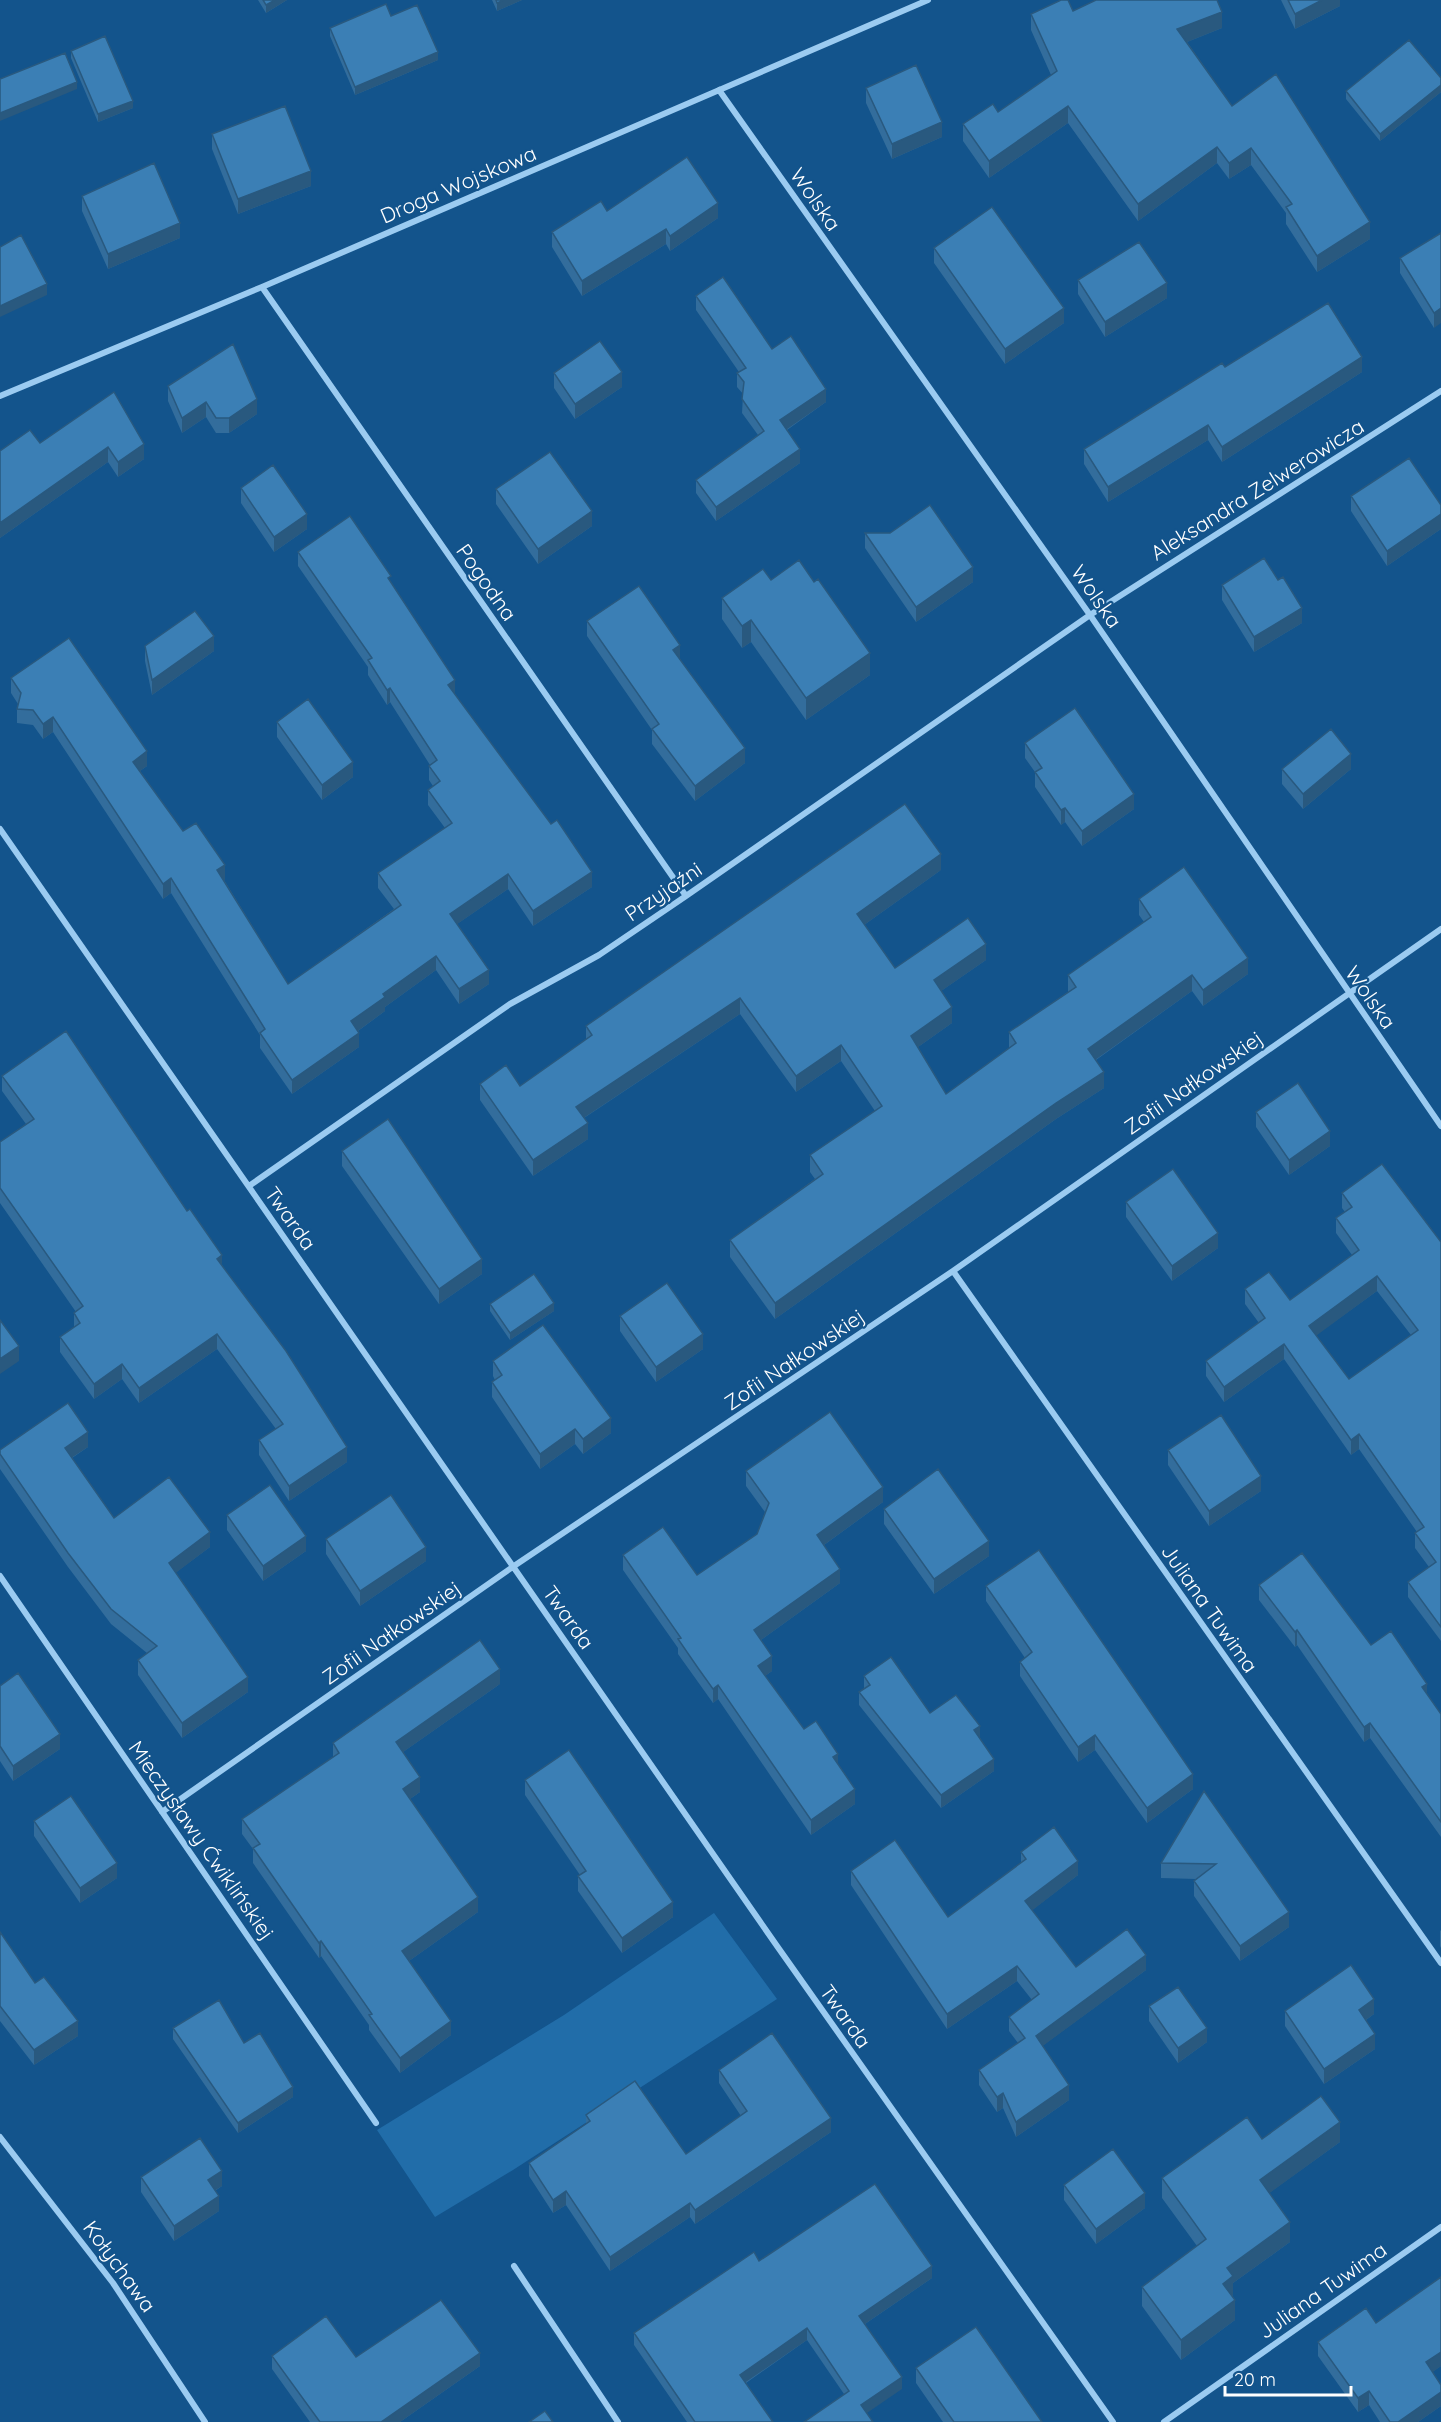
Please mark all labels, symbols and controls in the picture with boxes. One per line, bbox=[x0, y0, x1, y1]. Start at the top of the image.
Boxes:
street label: Droga Wojskowa bbox=[376, 139, 540, 229]
street label: Wolska bbox=[785, 162, 847, 236]
street label: Aleksandra Zelwerowicza bbox=[1145, 413, 1369, 565]
street label: Pogodna bbox=[451, 539, 523, 625]
street label: Wolska bbox=[1066, 559, 1128, 633]
street label: Przyjaźni bbox=[619, 856, 707, 926]
street label: Wolska bbox=[1340, 960, 1402, 1034]
street label: Zofii Nałkowskiej bbox=[1119, 1024, 1267, 1140]
street label: Twarda bbox=[260, 1181, 322, 1255]
street label: Zofii Nałkowskiej bbox=[719, 1303, 869, 1415]
street label: Juliana Tuwima bbox=[1156, 1539, 1264, 1677]
street label: Zofii Nałkowskiej bbox=[317, 1574, 465, 1690]
street label: Twarda bbox=[538, 1580, 600, 1654]
street label: Mieczysławy Ćwiklińskiej bbox=[123, 1736, 281, 1944]
street label: Twarda bbox=[815, 1979, 877, 2053]
street label: Kołychawa bbox=[78, 2215, 162, 2317]
street label: Juliana Tuwima bbox=[1253, 2236, 1391, 2344]
scale bar bbox=[1225, 2359, 1351, 2397]
text: 20 m bbox=[1234, 2368, 1276, 2391]

